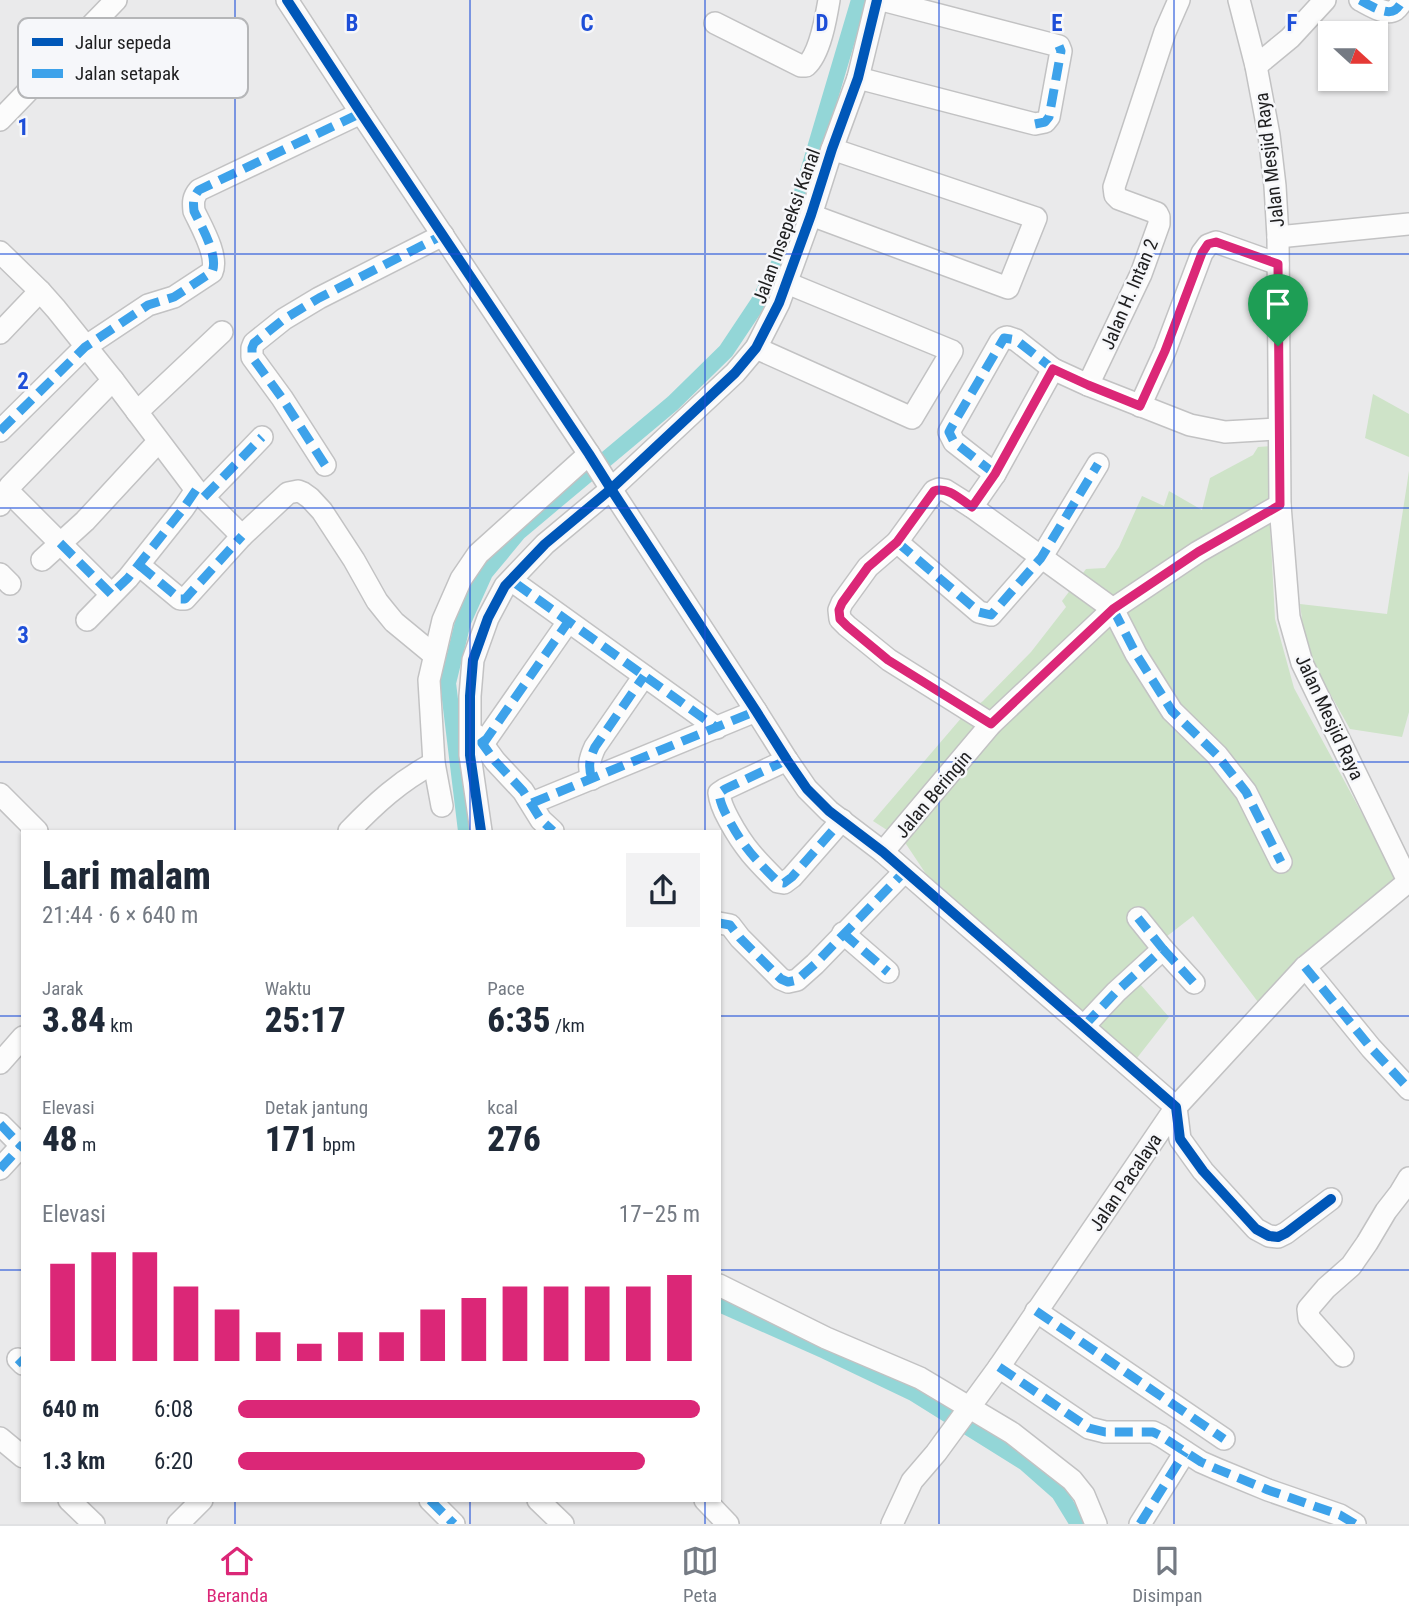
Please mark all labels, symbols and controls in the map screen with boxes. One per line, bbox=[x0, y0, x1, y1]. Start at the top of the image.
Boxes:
text: B bbox=[346, 10, 358, 37]
text: C bbox=[580, 10, 594, 37]
text: D bbox=[816, 10, 829, 37]
text: E bbox=[1051, 10, 1063, 37]
text: F bbox=[1287, 10, 1298, 37]
legend bbox=[18, 18, 248, 98]
north arrow bbox=[1318, 21, 1388, 91]
map controls bbox=[1318, 21, 1388, 91]
text: Jalur sepeda bbox=[75, 31, 171, 54]
text: Jalan setapak bbox=[75, 62, 180, 85]
street label: Jalan Mesjid Raya bbox=[1250, 91, 1289, 229]
text: 1 bbox=[17, 114, 29, 141]
street label: Jalan Insepeksi Kanal bbox=[748, 146, 825, 307]
street label: Jalan H. Intan 2 bbox=[1096, 235, 1163, 353]
pin bbox=[1248, 274, 1308, 346]
icon: arrive bbox=[1259, 285, 1297, 323]
text: 2 bbox=[17, 368, 29, 395]
text: 3 bbox=[17, 622, 29, 649]
street label: Jalan Mesjid Raya bbox=[1290, 651, 1369, 784]
street label: Jalan Beringin bbox=[890, 746, 977, 843]
button: share bbox=[626, 853, 700, 927]
text: Lari malam bbox=[42, 854, 211, 898]
text: 21:44 · 6 × 640 m bbox=[42, 902, 198, 929]
text: Jarak bbox=[42, 977, 83, 1000]
text: Waktu bbox=[265, 977, 311, 1000]
text: Pace bbox=[487, 977, 525, 1000]
text: 3.84 bbox=[42, 1000, 106, 1041]
text: 25:17 bbox=[265, 1000, 346, 1041]
text: 6:35 bbox=[487, 1000, 551, 1041]
text: km bbox=[106, 1014, 133, 1037]
text: /km bbox=[551, 1014, 585, 1037]
text: Elevasi bbox=[42, 1096, 95, 1119]
text: Detak jantung bbox=[265, 1096, 368, 1119]
text: kcal bbox=[487, 1096, 518, 1119]
text: 48 bbox=[42, 1119, 78, 1160]
text: 171 bbox=[265, 1119, 318, 1160]
text: 276 bbox=[487, 1119, 541, 1160]
street label: Jalan Pacalaya bbox=[1084, 1129, 1167, 1236]
text: m bbox=[78, 1133, 96, 1156]
text: bpm bbox=[318, 1133, 355, 1156]
text: Elevasi bbox=[42, 1201, 106, 1228]
text: 17–25 m bbox=[619, 1201, 700, 1228]
text: 640 m bbox=[42, 1396, 99, 1423]
text: 6:08 bbox=[154, 1396, 193, 1423]
text: 1.3 km bbox=[42, 1448, 105, 1475]
text: 6:20 bbox=[154, 1448, 193, 1475]
tab: Beranda bbox=[207, 1542, 268, 1607]
tab: Peta bbox=[681, 1542, 719, 1607]
tab: Disimpan bbox=[1132, 1542, 1202, 1607]

